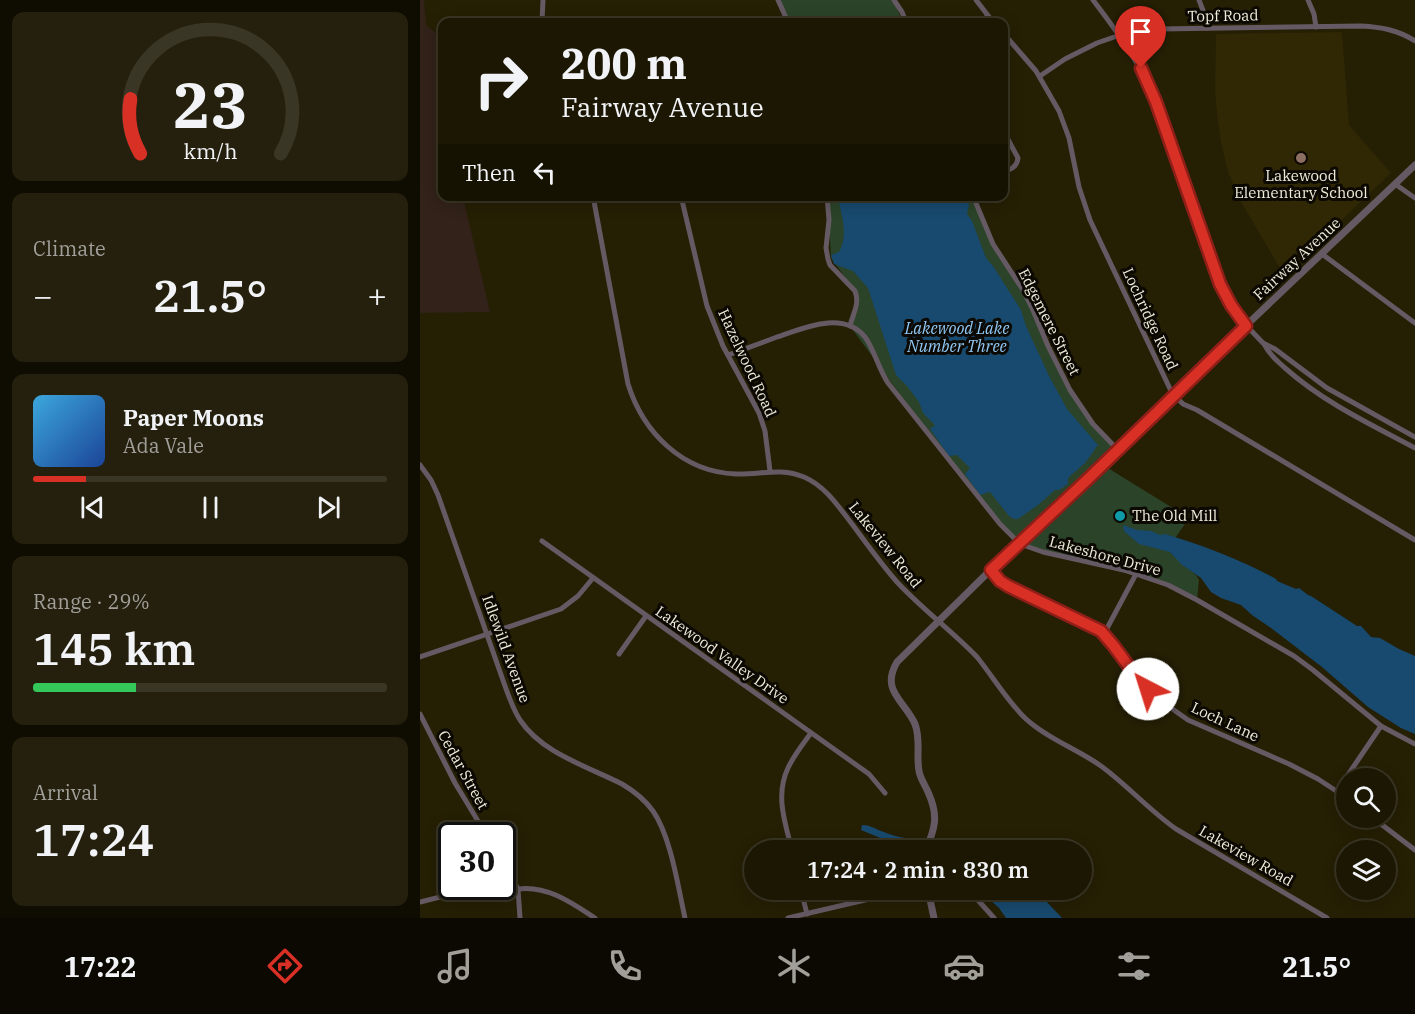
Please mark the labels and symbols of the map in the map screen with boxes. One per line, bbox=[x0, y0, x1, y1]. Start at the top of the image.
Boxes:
street label: Topf Road bbox=[1187, 5, 1259, 26]
pin bbox=[1115, 6, 1166, 68]
marker: Lakewood Elementary School bbox=[1294, 151, 1308, 165]
place label: Lakewood Elementary School bbox=[1234, 166, 1368, 202]
street label: Fairway Avenue bbox=[1249, 213, 1344, 304]
street label: Edgemere Street bbox=[1014, 265, 1085, 378]
street label: Lochridge Road bbox=[1118, 265, 1182, 373]
street label: Hazelwood Road bbox=[714, 306, 781, 420]
water label: Lakewood Lake Number Three bbox=[904, 318, 1009, 356]
street label: Lakeview Road bbox=[845, 498, 926, 592]
place label: The Old Mill bbox=[1132, 506, 1217, 525]
marker: The Old Mill bbox=[1113, 509, 1127, 523]
street label: Lakeshore Drive bbox=[1047, 531, 1163, 580]
street label: Idlewild Avenue bbox=[478, 592, 535, 705]
street label: Lakewood Valley Drive bbox=[652, 601, 793, 708]
position arrow bbox=[1116, 657, 1180, 721]
street label: Loch Lane bbox=[1188, 698, 1262, 746]
street label: Cedar Street bbox=[434, 727, 493, 813]
street label: Lakeview Road bbox=[1196, 821, 1297, 890]
speed limit sign: 30 bbox=[438, 822, 516, 900]

